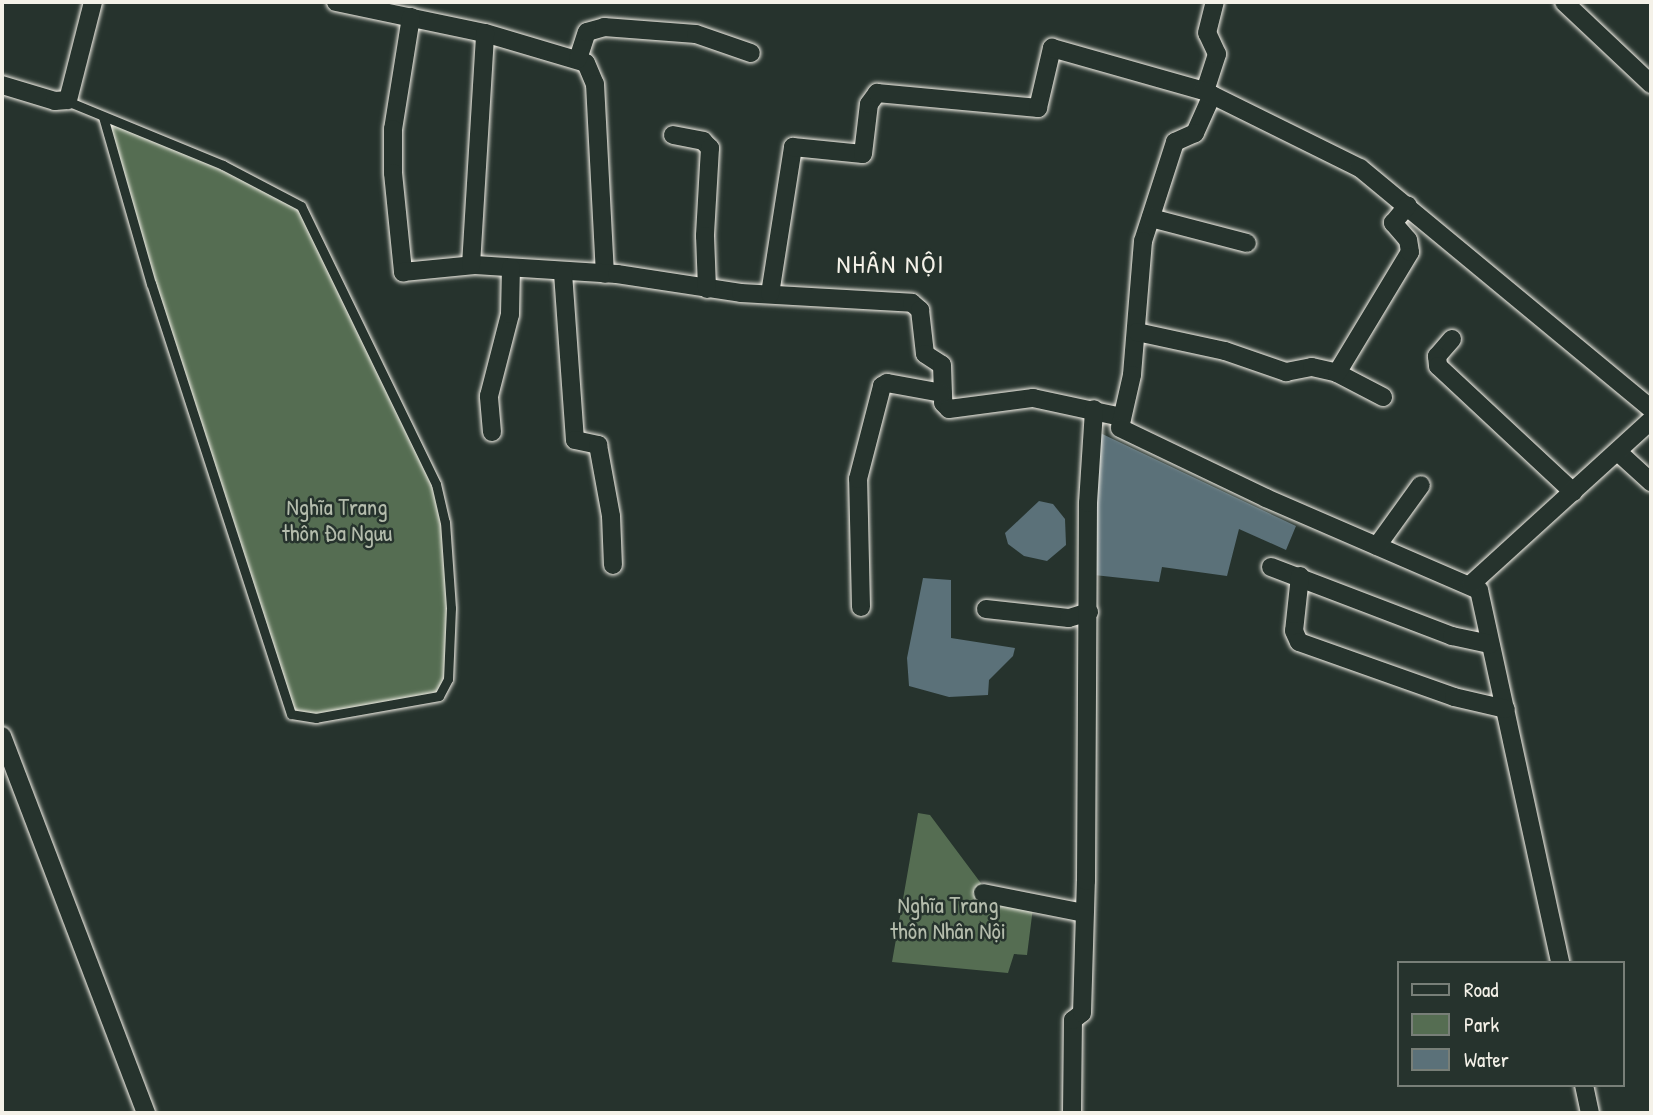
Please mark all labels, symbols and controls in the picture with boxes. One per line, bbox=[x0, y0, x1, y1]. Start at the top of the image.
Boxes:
district label: NHÂN NỘI bbox=[838, 248, 944, 280]
park label: Nghĩa Trang thôn Đa Ngưu bbox=[282, 493, 392, 547]
park label: Nghĩa Trang thôn Nhân Nội bbox=[890, 891, 1006, 945]
legend bbox=[1398, 961, 1625, 1087]
text: Road bbox=[1464, 975, 1498, 1004]
text: Park bbox=[1464, 1010, 1499, 1039]
text: Water bbox=[1464, 1045, 1509, 1074]

